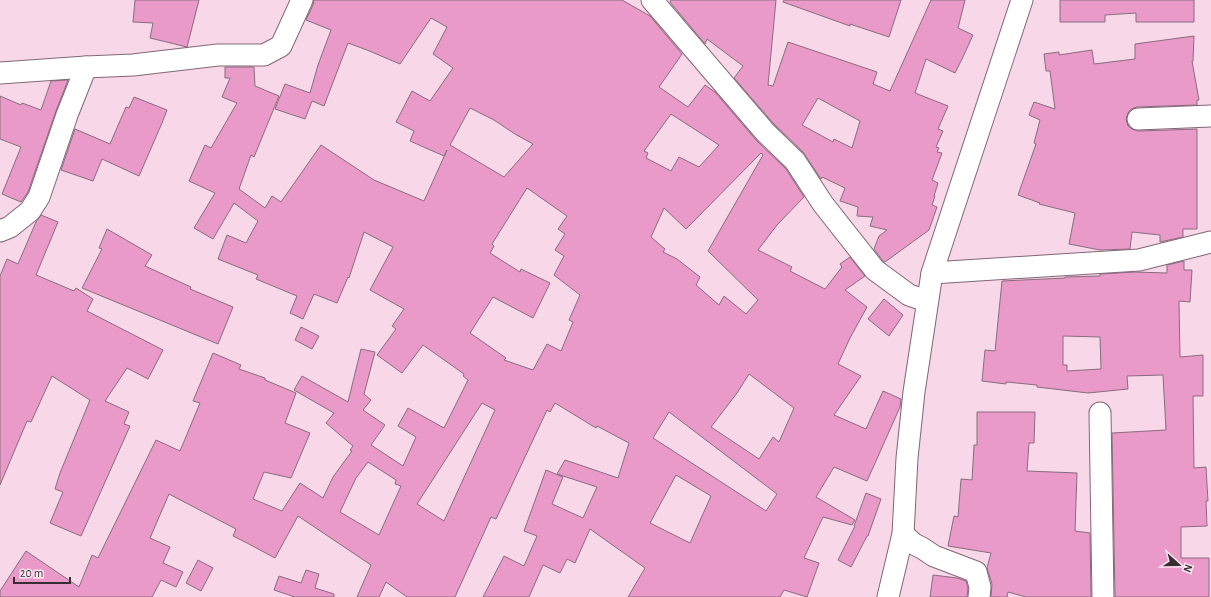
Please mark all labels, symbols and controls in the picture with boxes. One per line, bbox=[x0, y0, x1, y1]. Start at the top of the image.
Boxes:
north arrow bbox=[1159, 545, 1199, 585]
scale bar bbox=[14, 559, 70, 585]
text: N bbox=[1181, 563, 1194, 574]
text: 20 m bbox=[20, 567, 43, 579]

